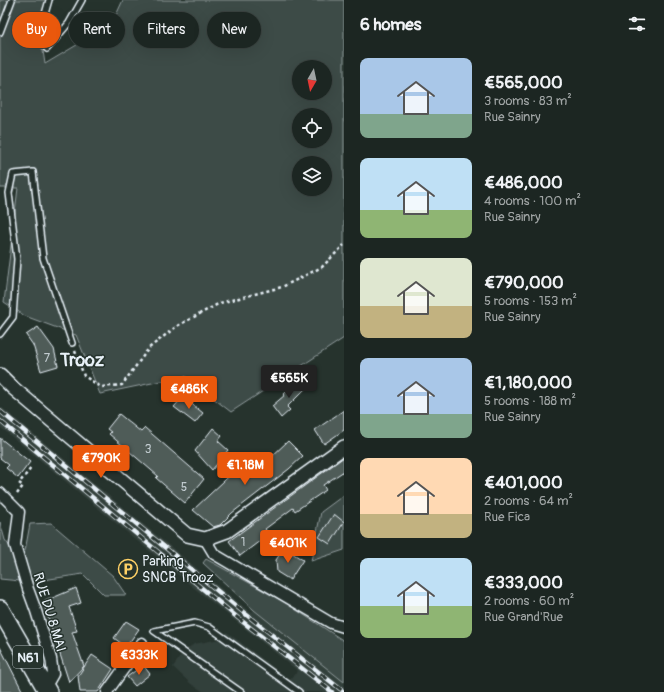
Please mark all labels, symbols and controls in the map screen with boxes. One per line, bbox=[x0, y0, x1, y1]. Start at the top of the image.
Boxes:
chip: Buy bbox=[12, 12, 61, 48]
chip: Rent bbox=[69, 12, 125, 48]
chip: Filters bbox=[133, 12, 199, 48]
chip: New bbox=[207, 12, 261, 48]
icon: filters bbox=[626, 13, 648, 35]
text: 6 homes bbox=[360, 14, 421, 35]
north arrow bbox=[292, 60, 332, 100]
map controls bbox=[292, 60, 332, 196]
text: €565,000 bbox=[484, 72, 563, 93]
icon: home bbox=[392, 74, 440, 122]
text: 3 rooms · 83 m² bbox=[484, 93, 572, 109]
button: locate bbox=[292, 108, 332, 148]
text: Rue Sainry bbox=[484, 109, 541, 125]
button: layers bbox=[292, 156, 332, 196]
text: €486,000 bbox=[484, 172, 563, 193]
icon: home bbox=[392, 174, 440, 222]
text: 4 rooms · 100 m² bbox=[484, 193, 581, 209]
text: Rue Sainry bbox=[484, 209, 541, 225]
text: €790,000 bbox=[484, 272, 564, 293]
icon: home bbox=[392, 274, 440, 322]
text: 5 rooms · 153 m² bbox=[484, 293, 577, 309]
text: Rue Sainry bbox=[484, 309, 541, 325]
district label: Trooz bbox=[59, 349, 105, 372]
house number: 7 bbox=[44, 351, 51, 366]
pin: €565K bbox=[261, 365, 317, 399]
text: €565K bbox=[270, 370, 308, 386]
text: €1,180,000 bbox=[484, 372, 572, 393]
icon: home bbox=[392, 374, 440, 422]
pin: €486K bbox=[161, 376, 217, 410]
text: €486K bbox=[170, 381, 208, 397]
text: 5 rooms · 188 m² bbox=[484, 393, 576, 409]
text: Rue Sainry bbox=[484, 409, 541, 425]
house number: 3 bbox=[145, 442, 152, 457]
pin: €790K bbox=[73, 445, 129, 479]
text: €790K bbox=[82, 450, 120, 466]
pin: €1.18M bbox=[212, 452, 278, 486]
text: €1.18M bbox=[226, 457, 264, 473]
text: €401,000 bbox=[484, 472, 563, 493]
icon: home bbox=[392, 474, 440, 522]
house number: 5 bbox=[181, 480, 187, 495]
text: 2 rooms · 64 m² bbox=[484, 493, 573, 509]
text: Rue Fica bbox=[484, 509, 530, 525]
pin: €401K bbox=[260, 530, 316, 564]
house number: 1 bbox=[241, 535, 245, 550]
text: €401K bbox=[269, 535, 307, 551]
place label: Parking SNCB Trooz bbox=[142, 553, 214, 586]
parking icon: Parking SNCB Trooz bbox=[117, 558, 139, 580]
street label: RUE DU 8 MAI bbox=[29, 570, 70, 654]
text: €333,000 bbox=[484, 572, 563, 593]
icon: home bbox=[392, 574, 440, 622]
text: 2 rooms · 60 m² bbox=[484, 593, 574, 609]
text: Rue Grand'Rue bbox=[484, 609, 563, 625]
pin: €333K bbox=[111, 642, 167, 676]
road number: N61 bbox=[13, 646, 43, 668]
text: €333K bbox=[120, 647, 158, 663]

